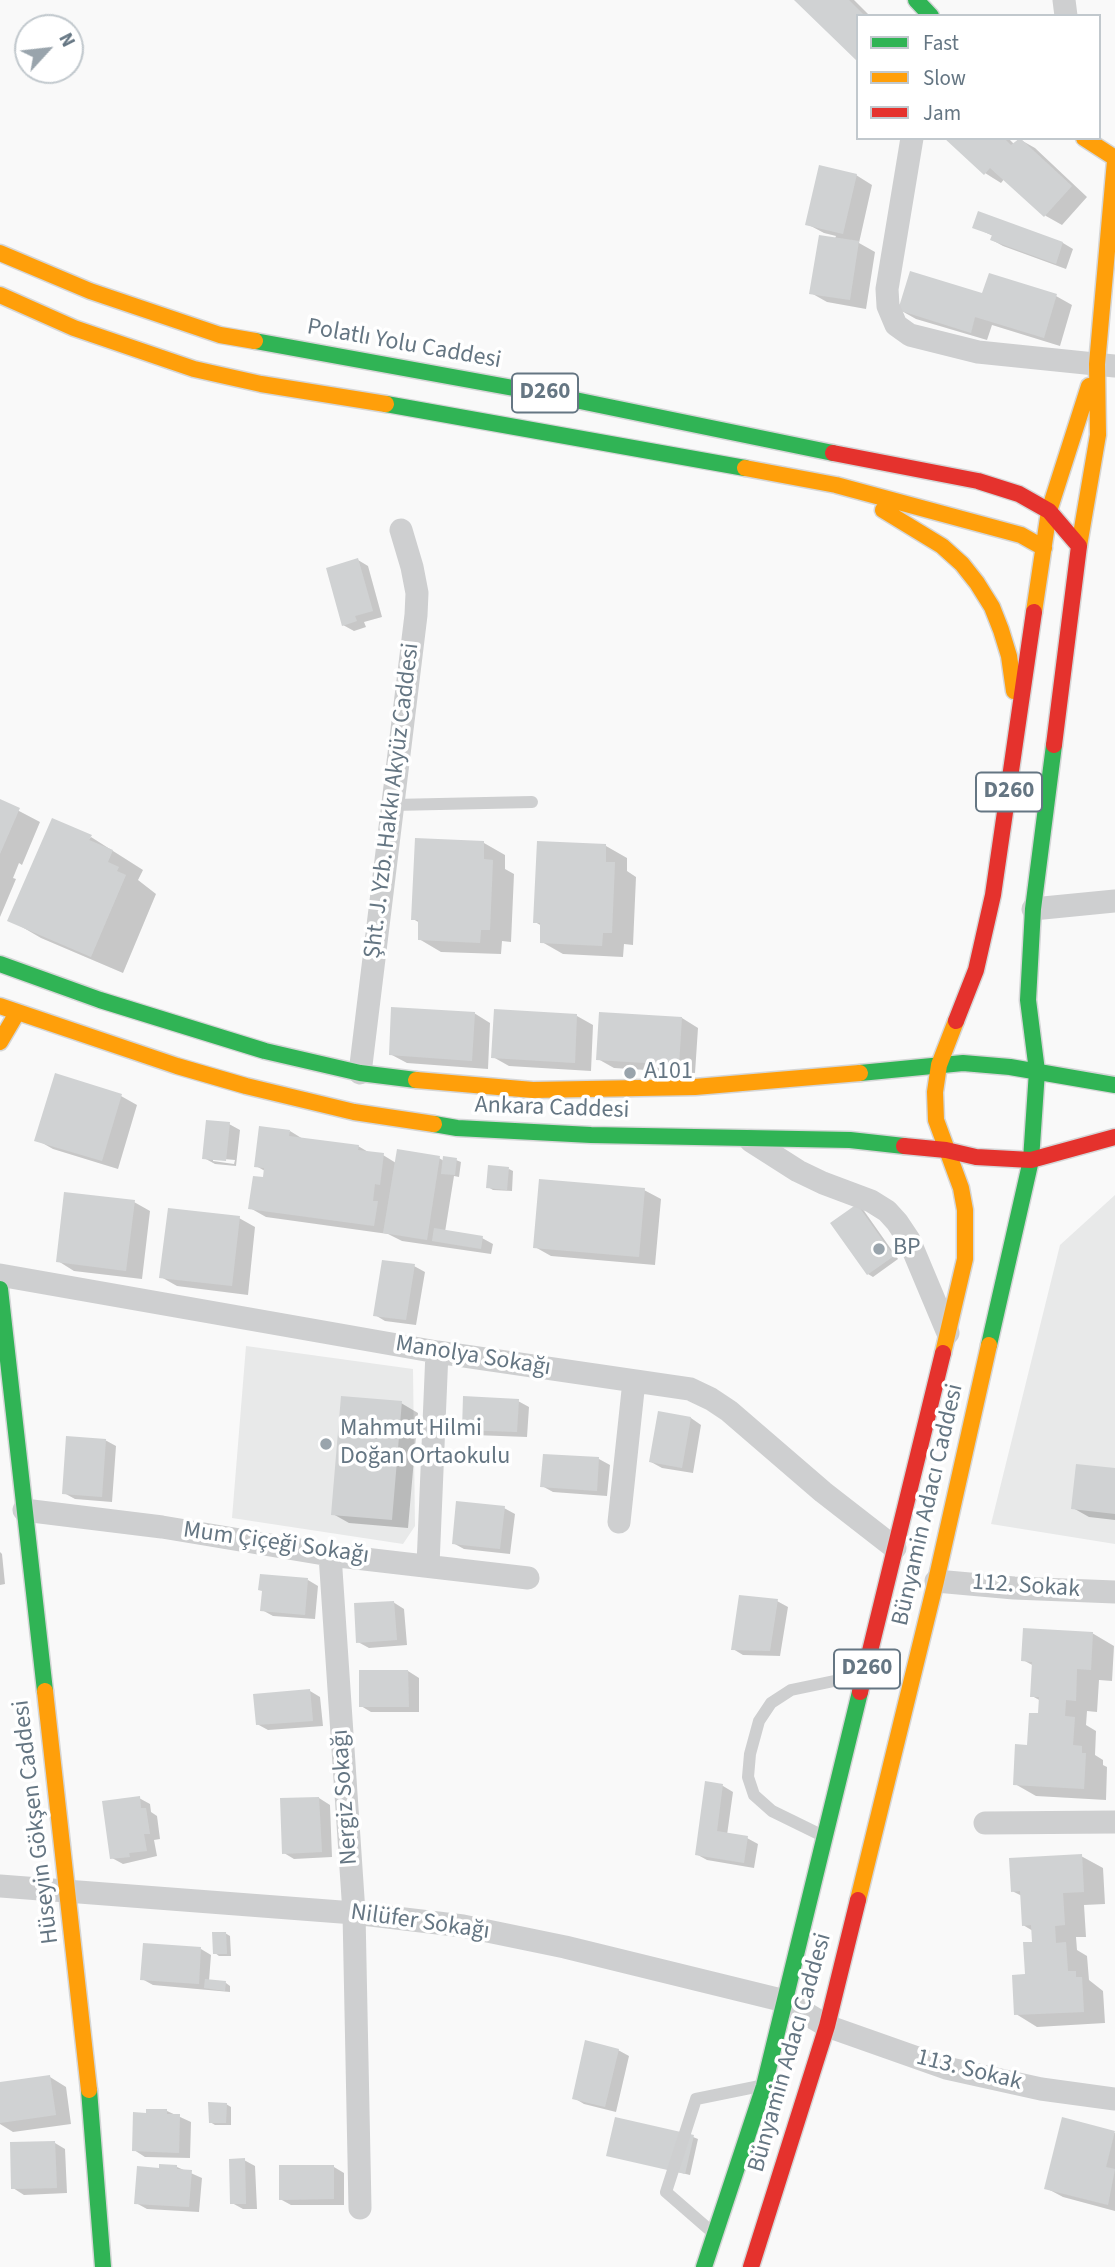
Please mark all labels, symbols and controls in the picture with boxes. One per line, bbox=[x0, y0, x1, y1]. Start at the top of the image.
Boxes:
north arrow bbox=[14, 14, 84, 84]
legend bbox=[856, 14, 1101, 140]
text: N bbox=[51, 28, 81, 52]
text: Fast bbox=[923, 28, 959, 58]
text: Slow bbox=[923, 63, 966, 93]
text: Jam bbox=[923, 98, 961, 128]
street label: Polatlı Yolu Caddesi bbox=[305, 314, 503, 376]
road number: D260 bbox=[512, 374, 578, 412]
street label: Şht. J. Yzb. Hakkı Akyüz Caddesi bbox=[359, 642, 427, 960]
road number: D260 bbox=[976, 772, 1042, 812]
place label: A101 bbox=[644, 1059, 693, 1087]
marker: A101 bbox=[622, 1065, 638, 1081]
street label: Ankara Caddesi bbox=[474, 1092, 630, 1126]
place label: BP bbox=[893, 1235, 921, 1263]
marker: BP bbox=[871, 1241, 887, 1257]
street label: Manolya Sokağı bbox=[393, 1330, 553, 1384]
street label: Bünyamin Adacı Caddesi bbox=[887, 1381, 971, 1629]
place label: Mahmut Hilmi Doğan Ortaokulu bbox=[340, 1416, 510, 1472]
marker: Mahmut Hilmi Doğan Ortaokulu bbox=[318, 1436, 334, 1452]
street label: Mum Çiçeği Sokağı bbox=[181, 1517, 371, 1571]
street label: 112. Sokak bbox=[971, 1569, 1081, 1605]
road number: D260 bbox=[834, 1650, 900, 1688]
street label: Hüseyin Gökşen Caddesi bbox=[8, 1698, 66, 1946]
street label: Nergiz Sokağı bbox=[327, 1728, 365, 1866]
street label: Nilüfer Sokağı bbox=[349, 1899, 491, 1947]
street label: Bünyamin Adacı Caddesi bbox=[743, 1930, 839, 2176]
street label: 113. Sokak bbox=[913, 2044, 1025, 2098]

